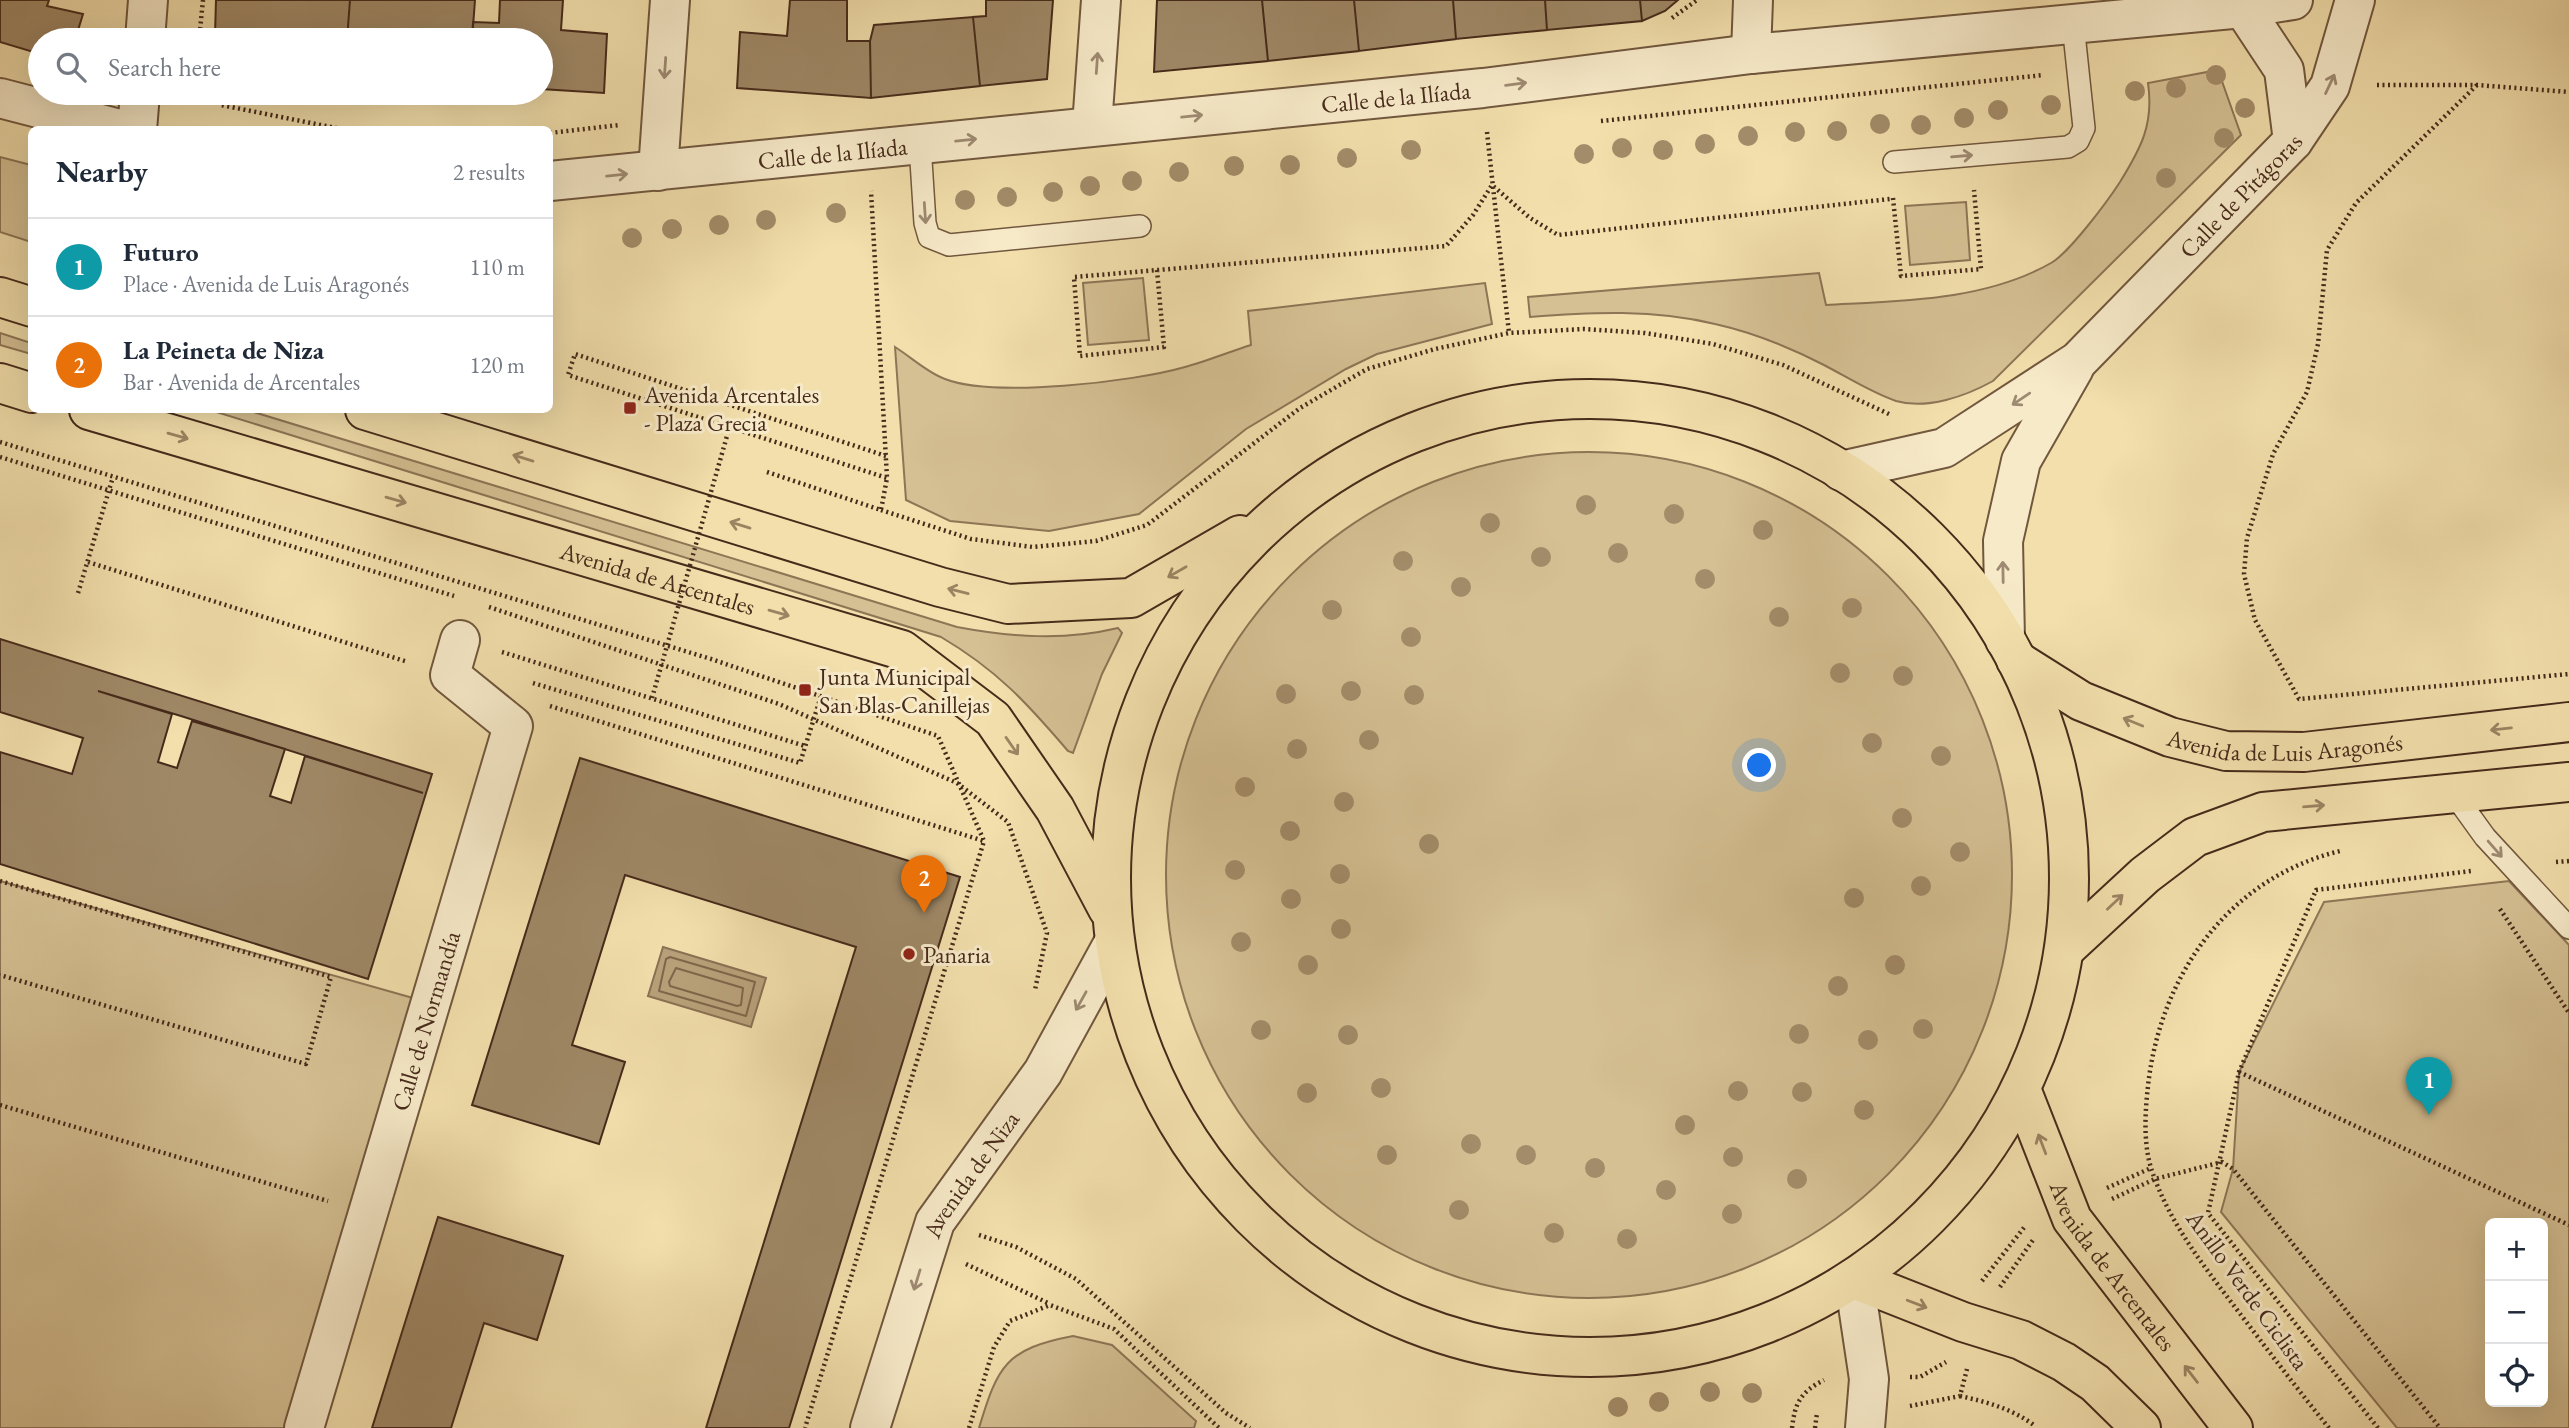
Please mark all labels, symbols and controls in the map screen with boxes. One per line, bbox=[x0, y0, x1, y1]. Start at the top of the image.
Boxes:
search box bbox=[28, 28, 553, 105]
icon: search bbox=[52, 48, 90, 86]
text: Search here bbox=[108, 50, 221, 84]
one-way arrow bbox=[1090, 52, 1103, 75]
one-way arrow bbox=[658, 56, 671, 79]
street label: Calle de la Ilíada bbox=[1320, 74, 1472, 120]
one-way arrow bbox=[2323, 74, 2337, 95]
one-way arrow bbox=[1504, 77, 1527, 90]
one-way arrow bbox=[1180, 110, 1203, 123]
street label: Calle de Pitágoras bbox=[2172, 128, 2309, 264]
street label: Calle de la Ilíada bbox=[756, 130, 909, 176]
one-way arrow bbox=[954, 133, 977, 146]
one-way arrow bbox=[1951, 150, 1973, 163]
text: Nearby bbox=[56, 152, 148, 191]
text: 2 results bbox=[453, 157, 525, 187]
one-way arrow bbox=[606, 168, 628, 181]
one-way arrow bbox=[919, 201, 932, 224]
text: Futuro bbox=[123, 235, 199, 269]
text: 1 bbox=[73, 252, 85, 282]
text: 110 m bbox=[469, 252, 525, 282]
text: Place · Avenida de Luis Aragonés bbox=[123, 269, 409, 299]
text: La Peineta de Niza bbox=[123, 333, 324, 367]
text: 2 bbox=[73, 350, 85, 380]
text: 120 m bbox=[469, 350, 525, 380]
text: Bar · Avenida de Arcentales bbox=[123, 367, 360, 397]
place label: Avenida Arcentales - Plaza Grecia bbox=[643, 379, 819, 438]
one-way arrow bbox=[2012, 392, 2032, 406]
marker: Avenida Arcentales - Plaza Grecia bbox=[622, 400, 638, 416]
one-way arrow bbox=[167, 430, 189, 443]
one-way arrow bbox=[512, 451, 534, 464]
one-way arrow bbox=[385, 495, 407, 508]
one-way arrow bbox=[730, 518, 752, 531]
street label: Avenida de Arcentales bbox=[556, 534, 759, 621]
one-way arrow bbox=[1997, 561, 2010, 584]
one-way arrow bbox=[1167, 565, 1187, 579]
one-way arrow bbox=[947, 584, 970, 597]
one-way arrow bbox=[767, 608, 789, 621]
place label: Junta Municipal San Blas-Canillejas bbox=[817, 661, 990, 720]
marker: Junta Municipal San Blas-Canillejas bbox=[797, 682, 813, 698]
one-way arrow bbox=[2122, 714, 2144, 727]
street label: Avenida de Luis Aragonés bbox=[2163, 721, 2404, 768]
one-way arrow bbox=[2490, 723, 2513, 736]
one-way arrow bbox=[1005, 736, 1019, 755]
your location bbox=[1742, 748, 1776, 782]
one-way arrow bbox=[2303, 799, 2325, 812]
one-way arrow bbox=[2487, 839, 2503, 857]
pin: 2 bbox=[901, 855, 947, 913]
one-way arrow bbox=[2106, 894, 2123, 911]
street label: Calle de Normandía bbox=[384, 927, 467, 1114]
place label: Panaria bbox=[923, 939, 991, 970]
marker: Panaria bbox=[901, 946, 917, 962]
one-way arrow bbox=[1074, 991, 1088, 1011]
pin: 1 bbox=[2406, 1057, 2452, 1115]
street label: Avenida de Niza bbox=[915, 1104, 1026, 1243]
one-way arrow bbox=[2034, 1133, 2047, 1155]
street label: Avenida de Arcentales bbox=[2043, 1176, 2183, 1357]
street label: Anillo Verde Ciclista bbox=[2179, 1203, 2317, 1376]
map controls bbox=[2485, 1218, 2548, 1407]
button: + bbox=[2485, 1218, 2548, 1281]
one-way arrow bbox=[909, 1268, 922, 1290]
button: − bbox=[2485, 1281, 2548, 1344]
one-way arrow bbox=[1906, 1299, 1928, 1312]
button: locate bbox=[2485, 1344, 2548, 1407]
one-way arrow bbox=[2183, 1366, 2198, 1384]

